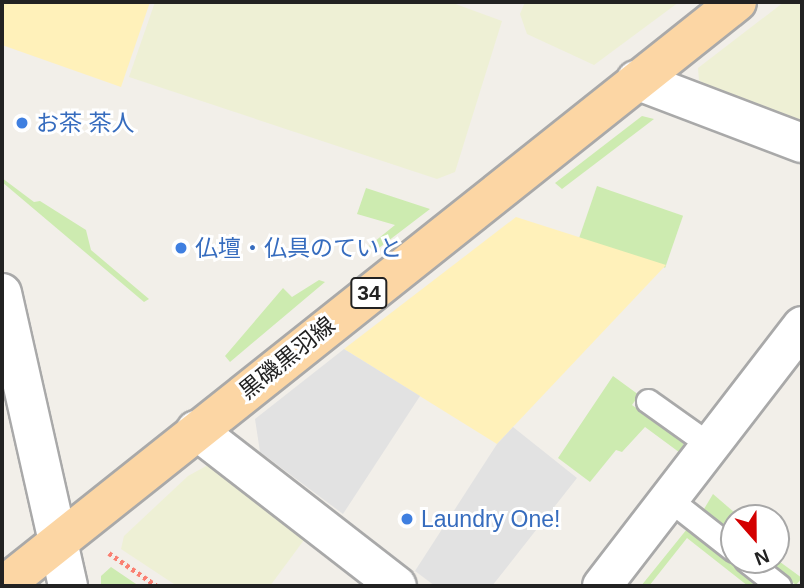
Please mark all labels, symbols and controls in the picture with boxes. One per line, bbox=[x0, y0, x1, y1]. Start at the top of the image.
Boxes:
place label: お茶 茶人 bbox=[36, 109, 134, 137]
marker: お茶 茶人 bbox=[14, 115, 30, 131]
place label: 仏壇・仏具のていと bbox=[195, 234, 402, 262]
marker: 仏壇・仏具のていと bbox=[173, 240, 189, 256]
road number: 34 bbox=[350, 276, 388, 310]
street label: 黒磯黒羽線 bbox=[234, 311, 340, 405]
north arrow bbox=[720, 504, 790, 574]
place label: Laundry One! bbox=[421, 505, 560, 533]
marker: Laundry One! bbox=[399, 511, 415, 527]
text: N bbox=[752, 545, 772, 569]

